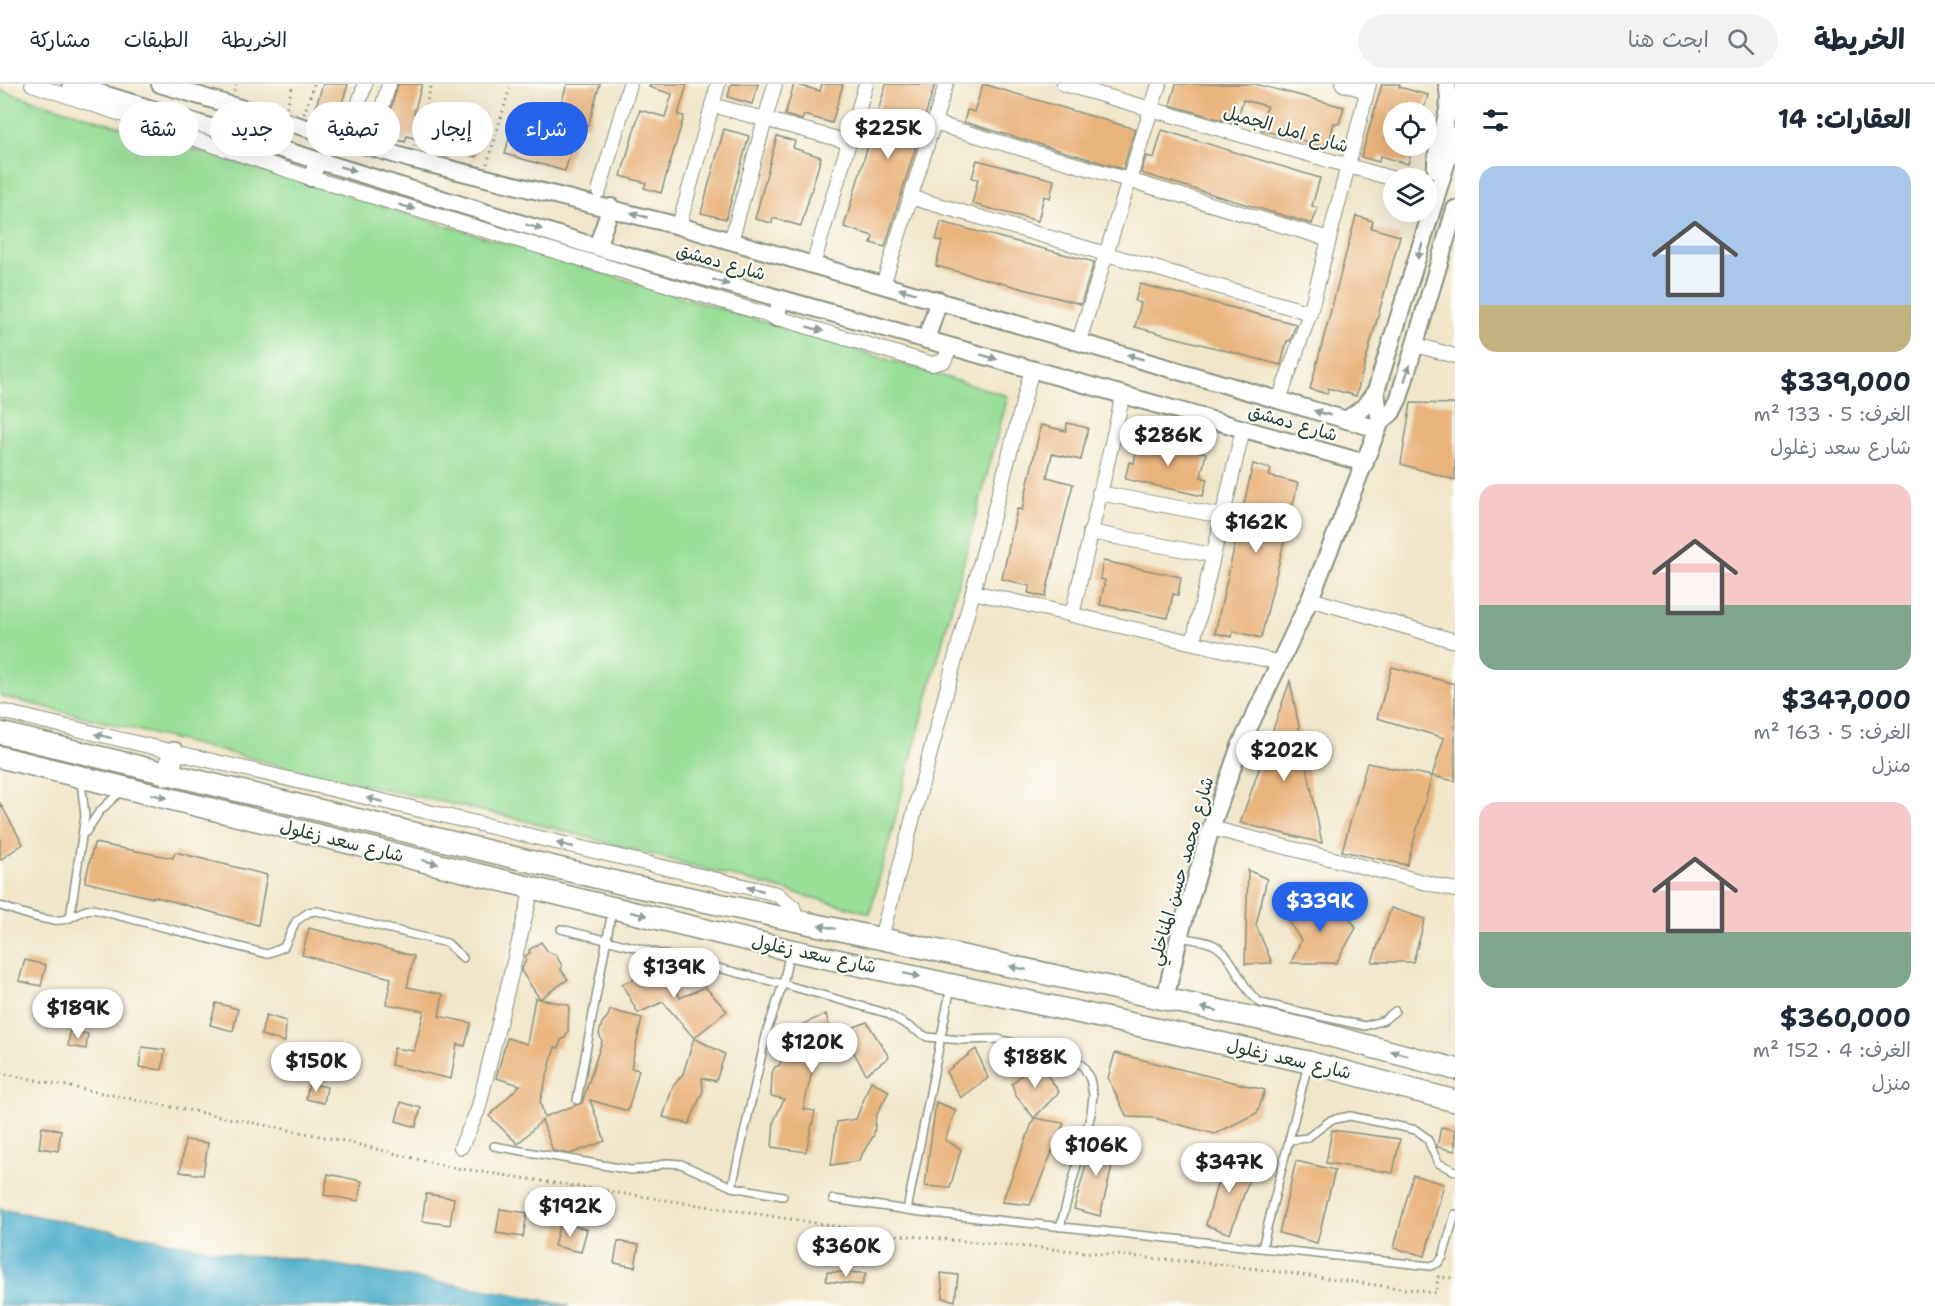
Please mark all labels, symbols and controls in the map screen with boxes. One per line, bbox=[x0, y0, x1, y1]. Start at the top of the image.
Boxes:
search box bbox=[1358, 14, 1778, 68]
text: الخريطة bbox=[1814, 20, 1905, 58]
text: ابحث هنا bbox=[1628, 25, 1709, 54]
icon: search bbox=[1724, 25, 1757, 58]
text: مشاركة bbox=[30, 26, 91, 54]
text: الطبقات bbox=[124, 26, 189, 54]
text: الخريطة bbox=[222, 26, 287, 54]
street label: شارع امل الجميل bbox=[1221, 100, 1351, 158]
text: العقارات: 14 bbox=[1777, 101, 1911, 136]
chip: شقة bbox=[119, 102, 198, 156]
chip: جديد bbox=[210, 102, 294, 156]
chip: تصفية bbox=[306, 102, 400, 156]
chip: إيجار bbox=[412, 102, 493, 156]
chip: شراء bbox=[505, 102, 588, 156]
map controls bbox=[1383, 102, 1437, 222]
button: locate bbox=[1383, 102, 1437, 156]
icon: filters bbox=[1479, 104, 1512, 137]
pin: $225K bbox=[846, 109, 930, 160]
text: $225K bbox=[854, 115, 922, 141]
one-way arrow bbox=[339, 165, 357, 174]
button: layers bbox=[1383, 168, 1437, 222]
one-way arrow bbox=[398, 203, 416, 212]
icon: home bbox=[1641, 205, 1749, 313]
one-way arrow bbox=[630, 210, 648, 219]
one-way arrow bbox=[525, 223, 543, 232]
street label: شارع دمشق bbox=[674, 238, 768, 286]
one-way arrow bbox=[1415, 242, 1424, 260]
one-way arrow bbox=[712, 278, 730, 287]
one-way arrow bbox=[898, 286, 916, 296]
one-way arrow bbox=[806, 325, 824, 334]
one-way arrow bbox=[1126, 352, 1144, 361]
one-way arrow bbox=[980, 353, 998, 362]
one-way arrow bbox=[1403, 364, 1412, 382]
text: $339,000 bbox=[1780, 364, 1911, 399]
street label: شارع دمشق bbox=[1246, 399, 1340, 447]
text: الغرف: 5 · 133 m² bbox=[1753, 401, 1911, 427]
one-way arrow bbox=[1313, 408, 1331, 417]
pin: $286K bbox=[1126, 416, 1210, 467]
text: $286K bbox=[1134, 422, 1202, 448]
text: شارع سعد زغلول bbox=[1770, 434, 1911, 460]
pin: $162K bbox=[1214, 503, 1298, 554]
text: $162K bbox=[1225, 509, 1287, 535]
icon: home bbox=[1641, 523, 1749, 631]
text: $347,000 bbox=[1781, 682, 1911, 717]
text: الغرف: 5 · 163 m² bbox=[1753, 719, 1911, 745]
one-way arrow bbox=[94, 731, 113, 741]
pin: $202K bbox=[1242, 731, 1326, 782]
text: $202K bbox=[1250, 737, 1318, 763]
text: منزل bbox=[1872, 752, 1911, 778]
street label: شارع محمد حسن المناخلي bbox=[1143, 774, 1223, 969]
one-way arrow bbox=[149, 792, 168, 801]
one-way arrow bbox=[366, 795, 384, 805]
street label: شارع سعد زغلول bbox=[278, 814, 406, 868]
one-way arrow bbox=[556, 839, 574, 849]
icon: home bbox=[1641, 841, 1749, 949]
one-way arrow bbox=[420, 858, 439, 868]
pin: $339K bbox=[1278, 882, 1362, 933]
one-way arrow bbox=[745, 883, 764, 893]
text: $339K bbox=[1286, 888, 1354, 914]
one-way arrow bbox=[630, 910, 649, 920]
one-way arrow bbox=[818, 922, 837, 931]
street label: شارع سعد زغلول bbox=[749, 929, 879, 979]
pin: $139K bbox=[632, 948, 716, 999]
text: $139K bbox=[643, 954, 705, 980]
one-way arrow bbox=[1008, 963, 1027, 972]
one-way arrow bbox=[902, 970, 921, 980]
pin: $189K bbox=[36, 989, 120, 1040]
text: $189K bbox=[46, 995, 110, 1021]
text: $360,000 bbox=[1780, 1000, 1911, 1035]
one-way arrow bbox=[1199, 1004, 1218, 1013]
pin: $120K bbox=[770, 1023, 854, 1074]
text: $120K bbox=[781, 1029, 843, 1055]
street label: شارع سعد زغلول bbox=[1224, 1033, 1354, 1085]
text: الغرف: 4 · 152 m² bbox=[1753, 1037, 1911, 1063]
pin: $188K bbox=[993, 1038, 1077, 1089]
pin: $150K bbox=[274, 1042, 358, 1093]
text: $188K bbox=[1003, 1044, 1067, 1070]
text: $150K bbox=[285, 1048, 347, 1074]
one-way arrow bbox=[1390, 1048, 1408, 1057]
text: منزل bbox=[1872, 1070, 1911, 1096]
pin: $106K bbox=[1054, 1126, 1138, 1177]
text: $106K bbox=[1064, 1132, 1128, 1158]
pin: $347K bbox=[1187, 1143, 1271, 1194]
text: $347K bbox=[1195, 1149, 1263, 1175]
pin: $192K bbox=[528, 1187, 612, 1238]
text: $192K bbox=[538, 1193, 602, 1219]
pin: $360K bbox=[804, 1227, 888, 1278]
text: $360K bbox=[811, 1233, 881, 1259]

